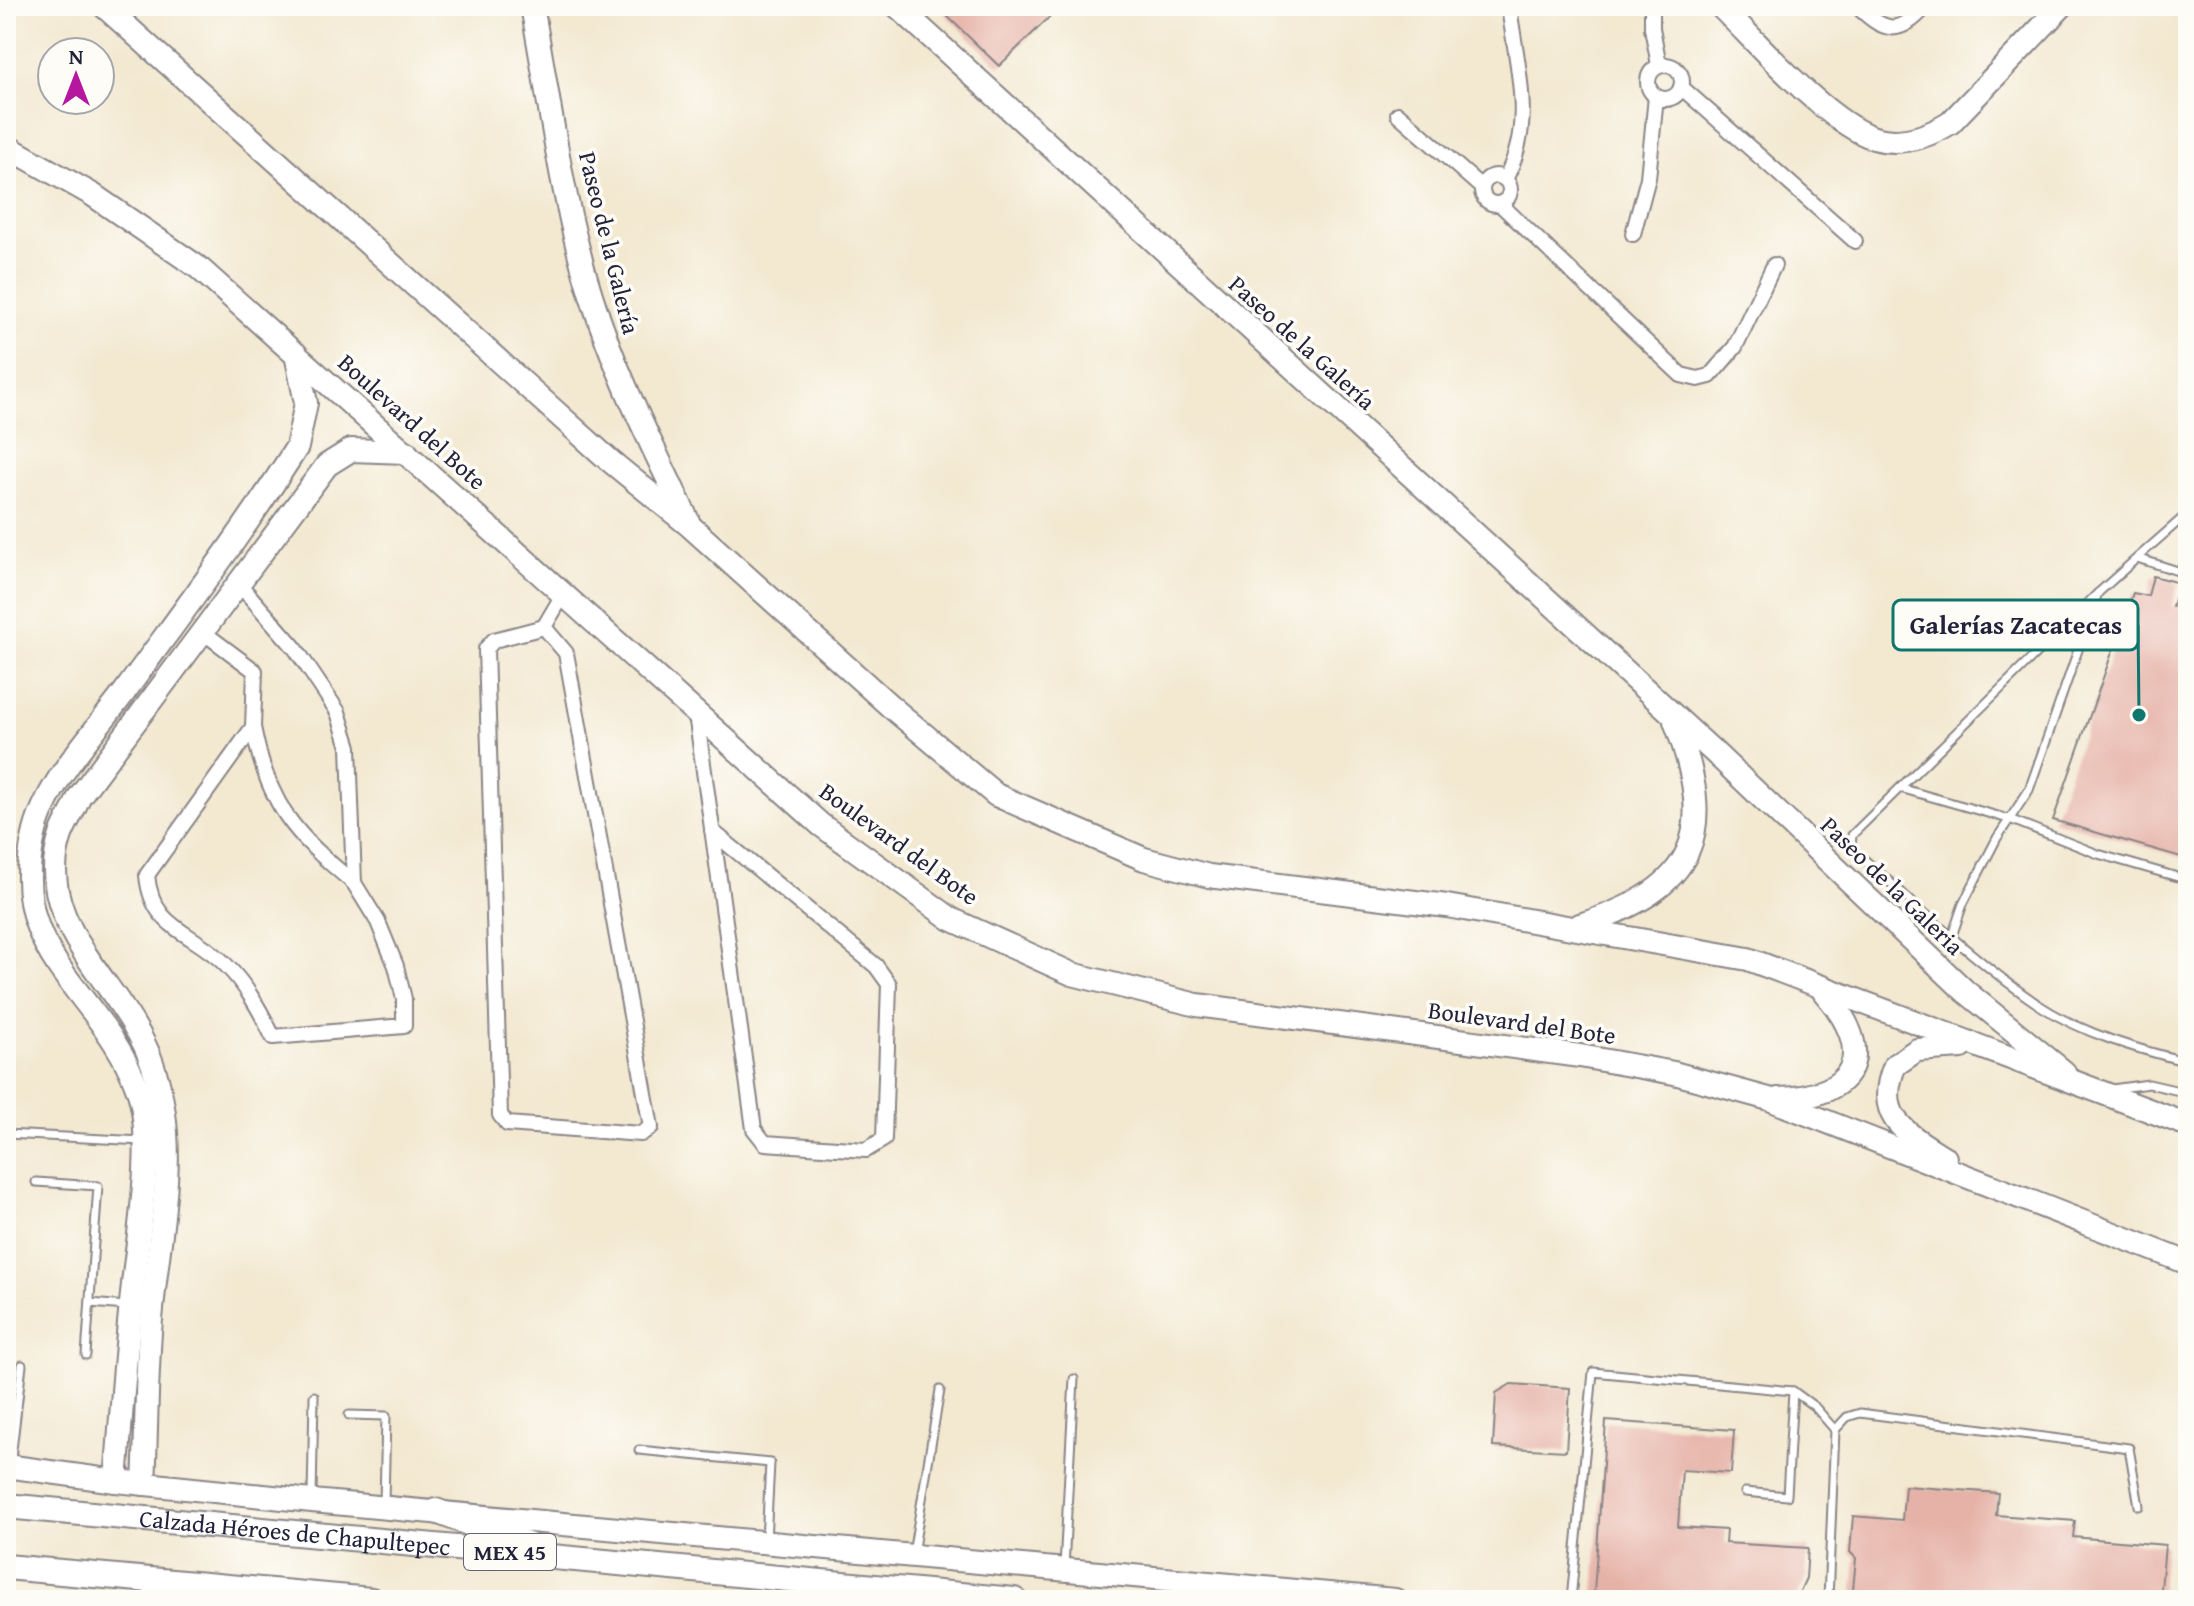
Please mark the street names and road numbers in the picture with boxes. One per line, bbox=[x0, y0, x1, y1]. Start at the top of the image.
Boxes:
street label: Paseo de la Galería bbox=[570, 148, 649, 338]
street label: Paseo de la Galería bbox=[1221, 267, 1384, 419]
street label: Boulevard del Bote bbox=[330, 345, 494, 498]
street label: Boulevard del Bote bbox=[813, 774, 986, 913]
street label: Paseo de la Galeria bbox=[1813, 808, 1972, 964]
street label: Boulevard del Bote bbox=[1426, 992, 1618, 1053]
street label: Calzada Héroes de Chapultepec bbox=[138, 1501, 452, 1564]
road number: MEX 45 bbox=[464, 1534, 556, 1570]

